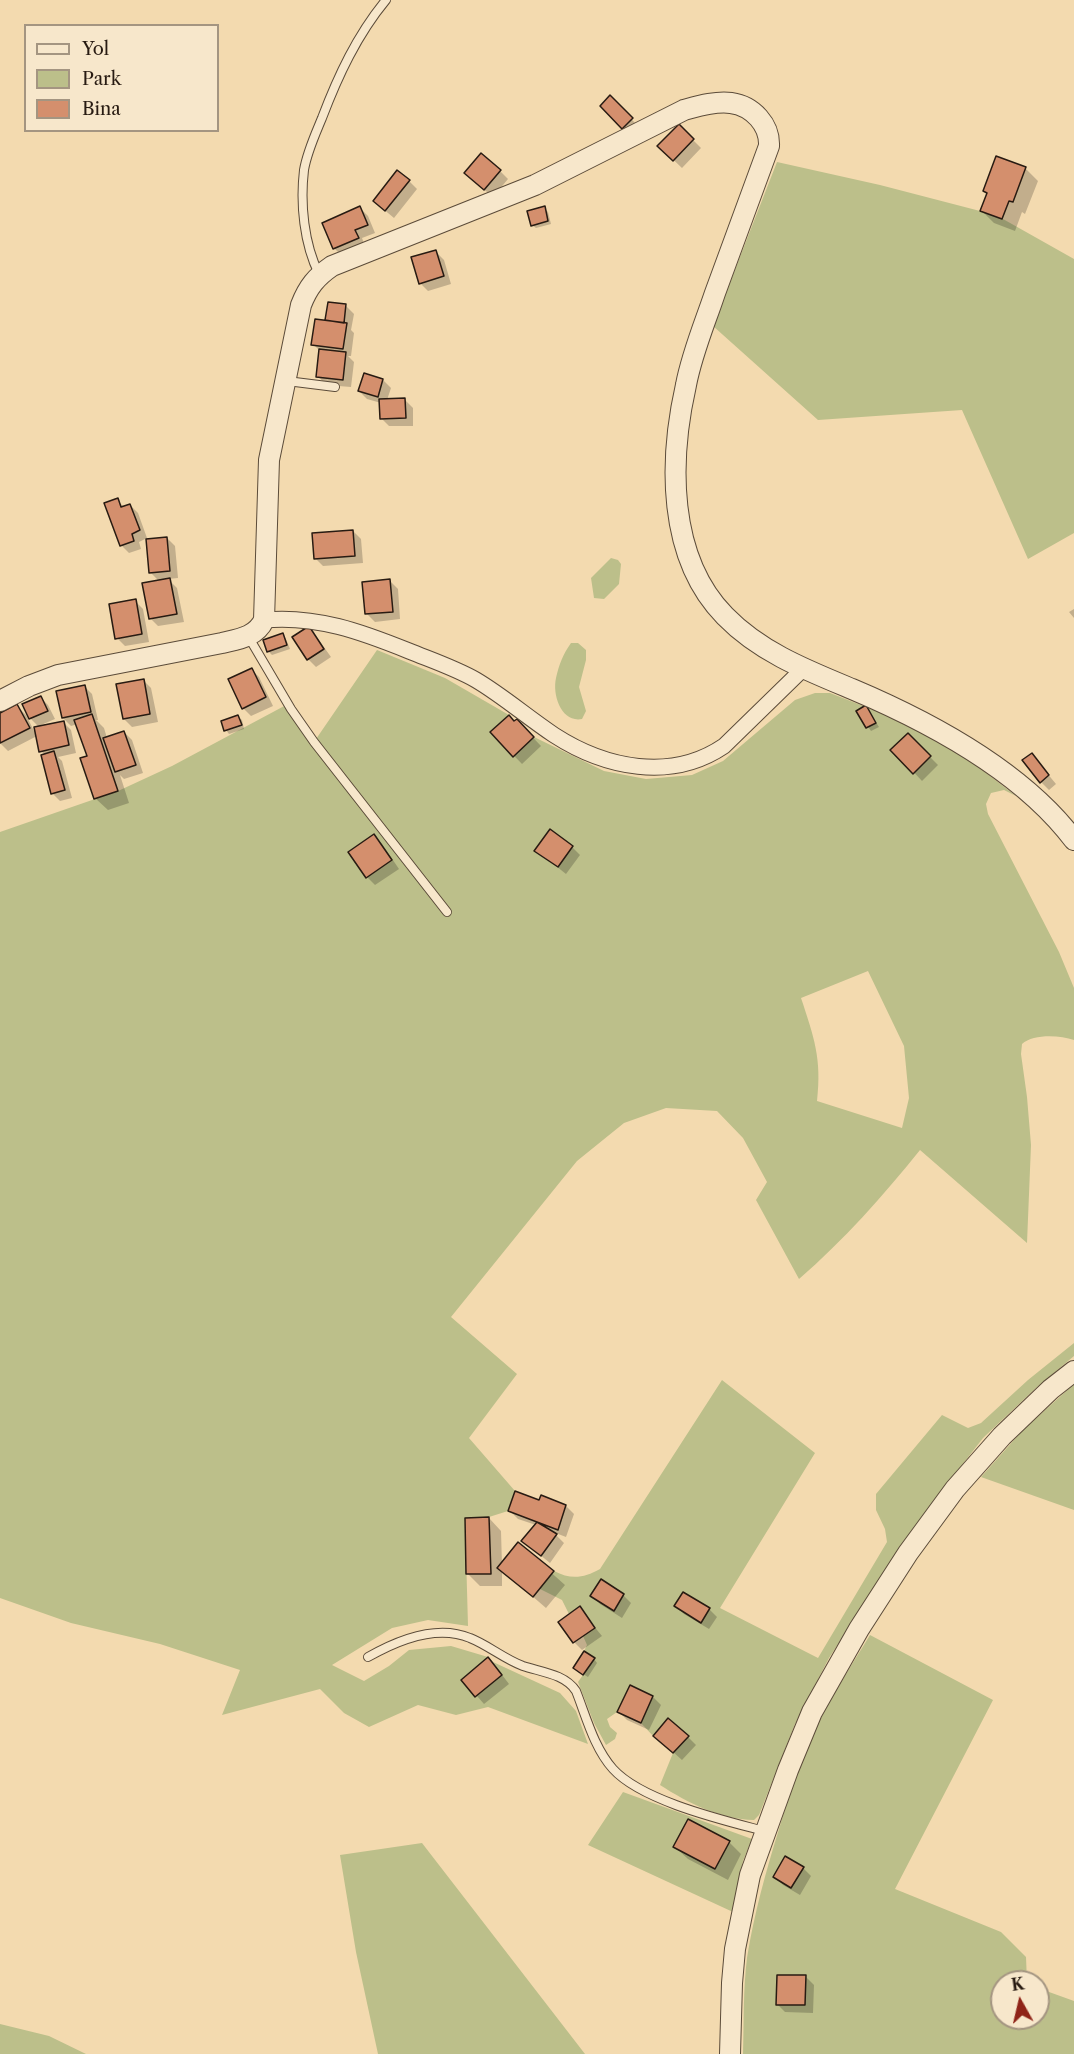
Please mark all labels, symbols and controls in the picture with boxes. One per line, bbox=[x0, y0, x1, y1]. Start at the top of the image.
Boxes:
legend bbox=[24, 24, 219, 132]
text: Yol bbox=[82, 38, 109, 60]
text: Park bbox=[82, 68, 121, 90]
text: Bina bbox=[82, 98, 121, 120]
north arrow bbox=[990, 1970, 1050, 2030]
text: K bbox=[1010, 1973, 1025, 1995]

